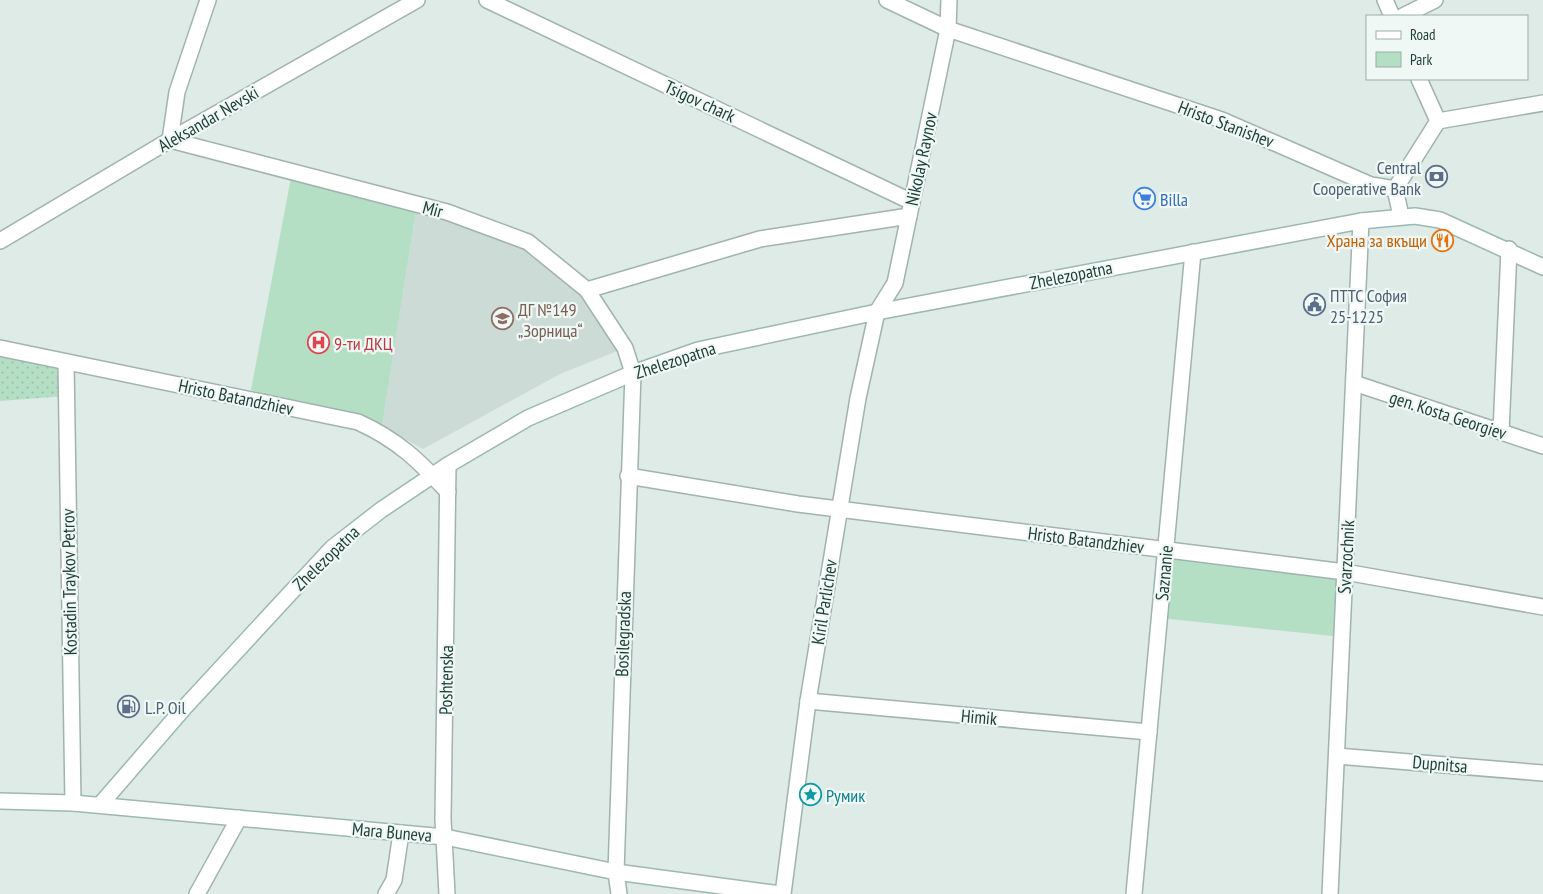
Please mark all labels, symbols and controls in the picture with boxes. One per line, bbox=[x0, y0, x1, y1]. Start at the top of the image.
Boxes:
legend bbox=[1366, 15, 1528, 80]
text: Road bbox=[1410, 25, 1436, 44]
text: Park bbox=[1410, 50, 1432, 69]
street label: Tsigov chark bbox=[661, 75, 739, 127]
street label: Aleksandar Nevski bbox=[153, 81, 263, 157]
street label: Hristo Stanishev bbox=[1175, 95, 1277, 153]
street label: Nikolay Raynov bbox=[900, 110, 942, 208]
place label: Central Cooperative Bank bbox=[1313, 156, 1422, 200]
bank icon: Central Cooperative Bank bbox=[1425, 165, 1449, 189]
supermarket icon: Billa bbox=[1132, 187, 1156, 211]
place label: Billa bbox=[1160, 188, 1188, 211]
street label: Mir bbox=[420, 195, 446, 223]
restaurant icon: Храна за вкъщи bbox=[1431, 228, 1455, 252]
place label: Храна за вкъщи bbox=[1326, 229, 1427, 252]
street label: Zhelezopatna bbox=[1028, 256, 1114, 294]
place label: ПТТС София 25-1225 bbox=[1330, 284, 1407, 328]
public building icon: ПТТС София 25-1225 bbox=[1302, 293, 1326, 317]
place label: ДГ №149 „Зорница“ bbox=[518, 298, 583, 342]
school or university icon: ДГ №149 „Зорница“ bbox=[490, 307, 514, 331]
hospital icon: 9-ти ДКЦ bbox=[306, 331, 330, 355]
place label: 9-ти ДКЦ bbox=[334, 332, 393, 355]
street label: Zhelezopatna bbox=[632, 336, 718, 384]
street label: Hristo Batandzhiev bbox=[176, 374, 296, 420]
street label: gen. Kosta Georgiev bbox=[1387, 385, 1509, 445]
street label: Kostadin Traykov Petrov bbox=[56, 508, 82, 656]
street label: Svarzochnik bbox=[1333, 519, 1359, 595]
street label: Zhelezopatna bbox=[288, 521, 364, 595]
street label: Hristo Batandzhiev bbox=[1027, 521, 1145, 559]
street label: Saznanie bbox=[1150, 544, 1178, 602]
street label: Kiril Parlichev bbox=[806, 558, 842, 646]
street label: Bosilegradska bbox=[610, 591, 636, 677]
street label: Poshtenska bbox=[434, 645, 458, 715]
fuel station icon: L.P. Oil bbox=[117, 695, 141, 719]
place label: L.P. Oil bbox=[145, 696, 187, 719]
street label: Himik bbox=[960, 704, 998, 730]
street label: Dupnitsa bbox=[1412, 750, 1468, 778]
place icon: Румик bbox=[798, 783, 822, 807]
place label: Румик bbox=[826, 784, 865, 807]
street label: Mara Buneva bbox=[351, 817, 433, 847]

